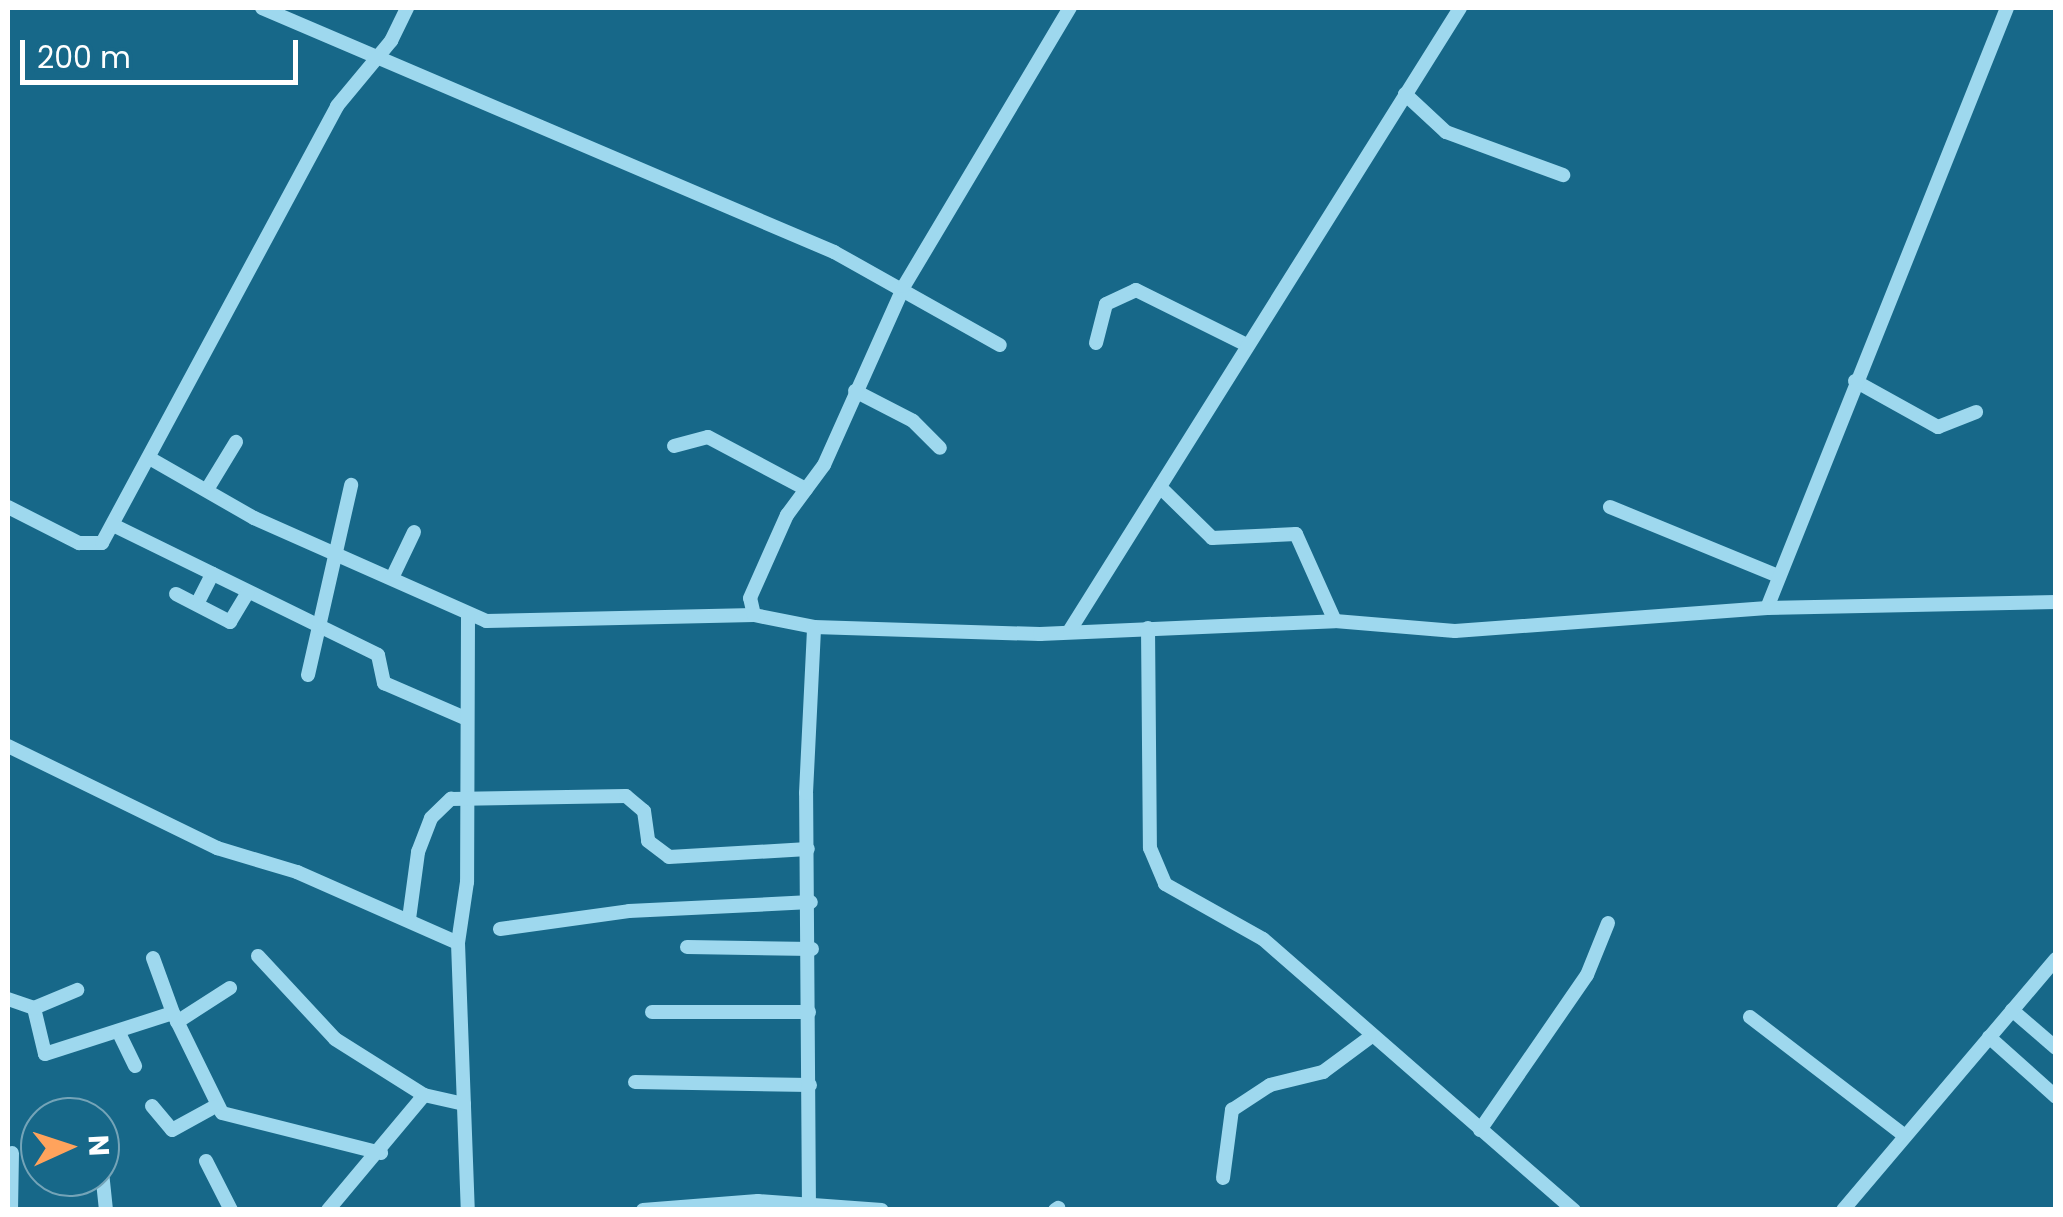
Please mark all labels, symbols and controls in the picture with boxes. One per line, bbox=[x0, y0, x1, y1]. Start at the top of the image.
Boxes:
scale bar bbox=[25, 20, 302, 82]
text: 200 m bbox=[37, 36, 131, 79]
north arrow bbox=[20, 1097, 120, 1197]
text: N bbox=[78, 1134, 118, 1157]

